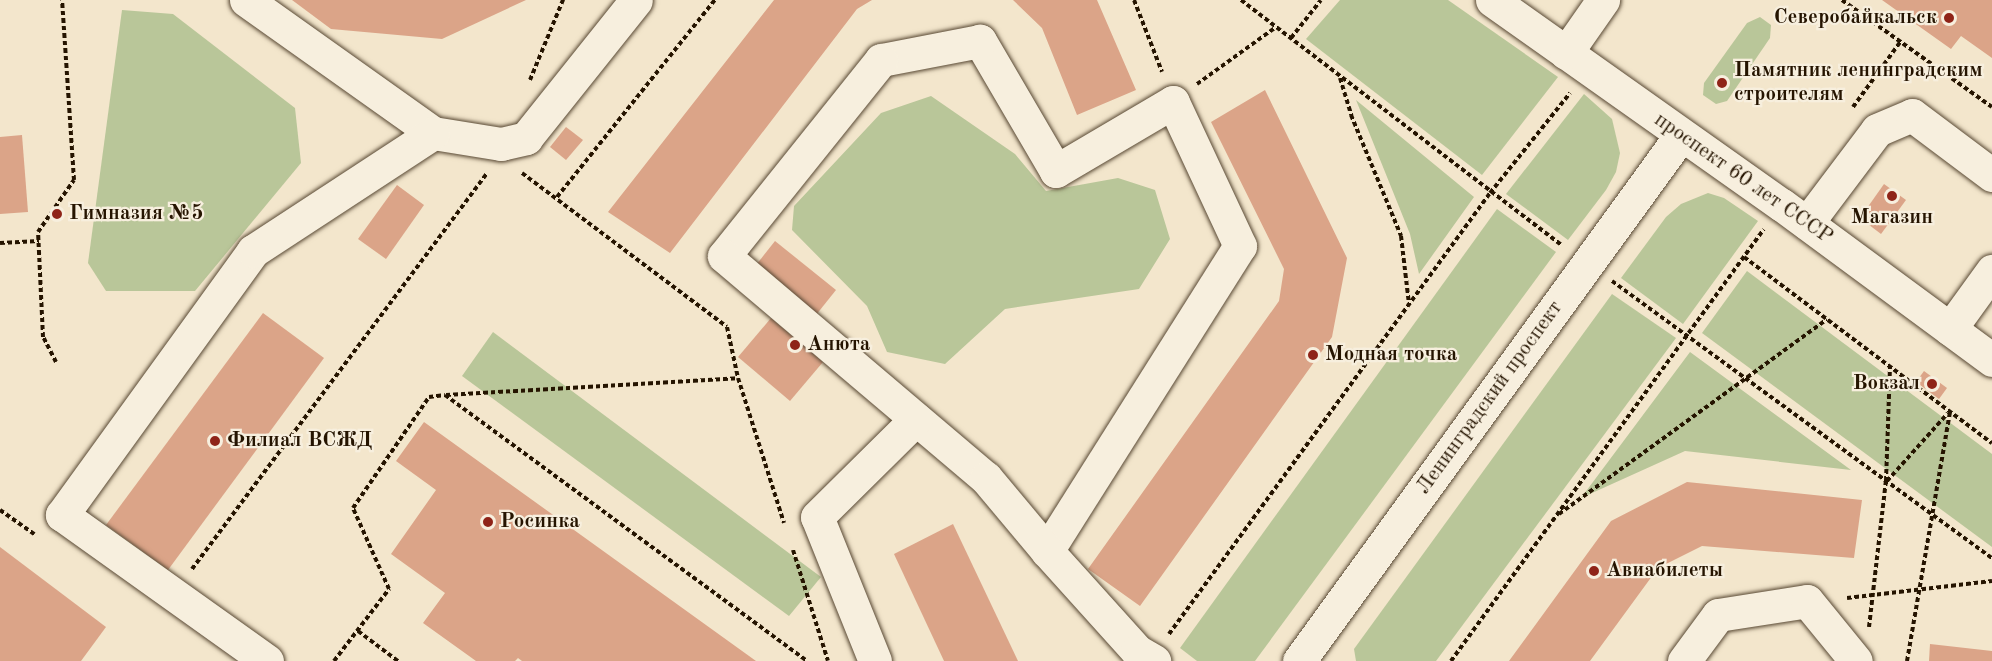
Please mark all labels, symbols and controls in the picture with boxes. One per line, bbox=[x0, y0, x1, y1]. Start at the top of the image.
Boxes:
place label: Северобайкальск bbox=[1774, 5, 1937, 31]
marker: Северобайкальск bbox=[1942, 11, 1956, 25]
place label: Памятник ленинградским строителям bbox=[1734, 58, 1983, 108]
marker: Памятник ленинградским строителям bbox=[1715, 76, 1729, 90]
street label: проспект 60 лет СССР bbox=[1649, 108, 1837, 250]
marker: Магазин bbox=[1885, 189, 1899, 203]
place label: Гимназия №5 bbox=[69, 201, 203, 227]
place label: Магазин bbox=[1851, 205, 1933, 231]
marker: Гимназия №5 bbox=[50, 207, 64, 221]
street label: Ленинградский проспект bbox=[1411, 296, 1569, 500]
place label: Анюта bbox=[807, 332, 870, 358]
marker: Анюта bbox=[788, 338, 802, 352]
place label: Модная точка bbox=[1325, 342, 1457, 368]
marker: Модная точка bbox=[1306, 348, 1320, 362]
place label: Вокзал bbox=[1853, 371, 1920, 397]
marker: Вокзал bbox=[1925, 377, 1939, 391]
place label: Филиал ВСЖД bbox=[227, 428, 372, 454]
marker: Филиал ВСЖД bbox=[208, 434, 222, 448]
place label: Росинка bbox=[500, 509, 580, 535]
marker: Росинка bbox=[481, 515, 495, 529]
place label: Авиабилеты bbox=[1606, 558, 1723, 584]
marker: Авиабилеты bbox=[1587, 564, 1601, 578]

